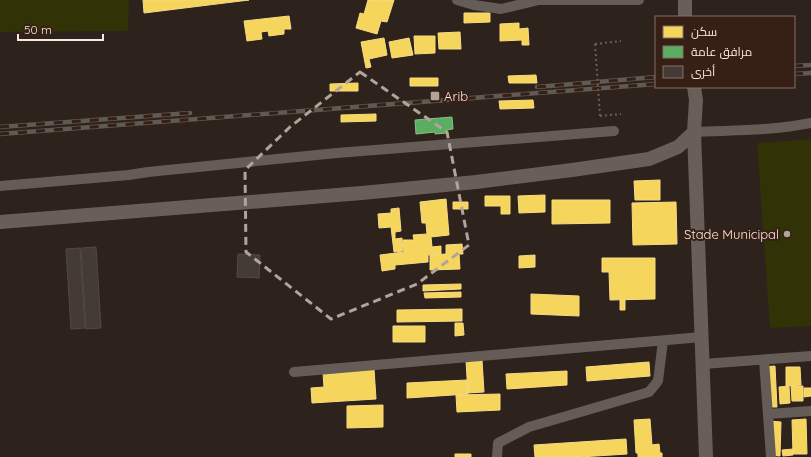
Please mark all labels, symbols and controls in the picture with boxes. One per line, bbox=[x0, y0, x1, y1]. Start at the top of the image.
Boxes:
scale bar bbox=[18, 16, 103, 42]
legend bbox=[655, 16, 795, 88]
text: 50 m bbox=[24, 22, 52, 37]
text: سكن bbox=[691, 24, 717, 39]
text: مرافق عامة bbox=[691, 44, 752, 59]
text: أخرى bbox=[691, 64, 715, 79]
place label: Arib bbox=[444, 88, 468, 104]
marker: Arib bbox=[429, 90, 441, 102]
place label: Stade Municipal bbox=[684, 226, 779, 242]
marker: Stade Municipal bbox=[782, 229, 792, 239]

